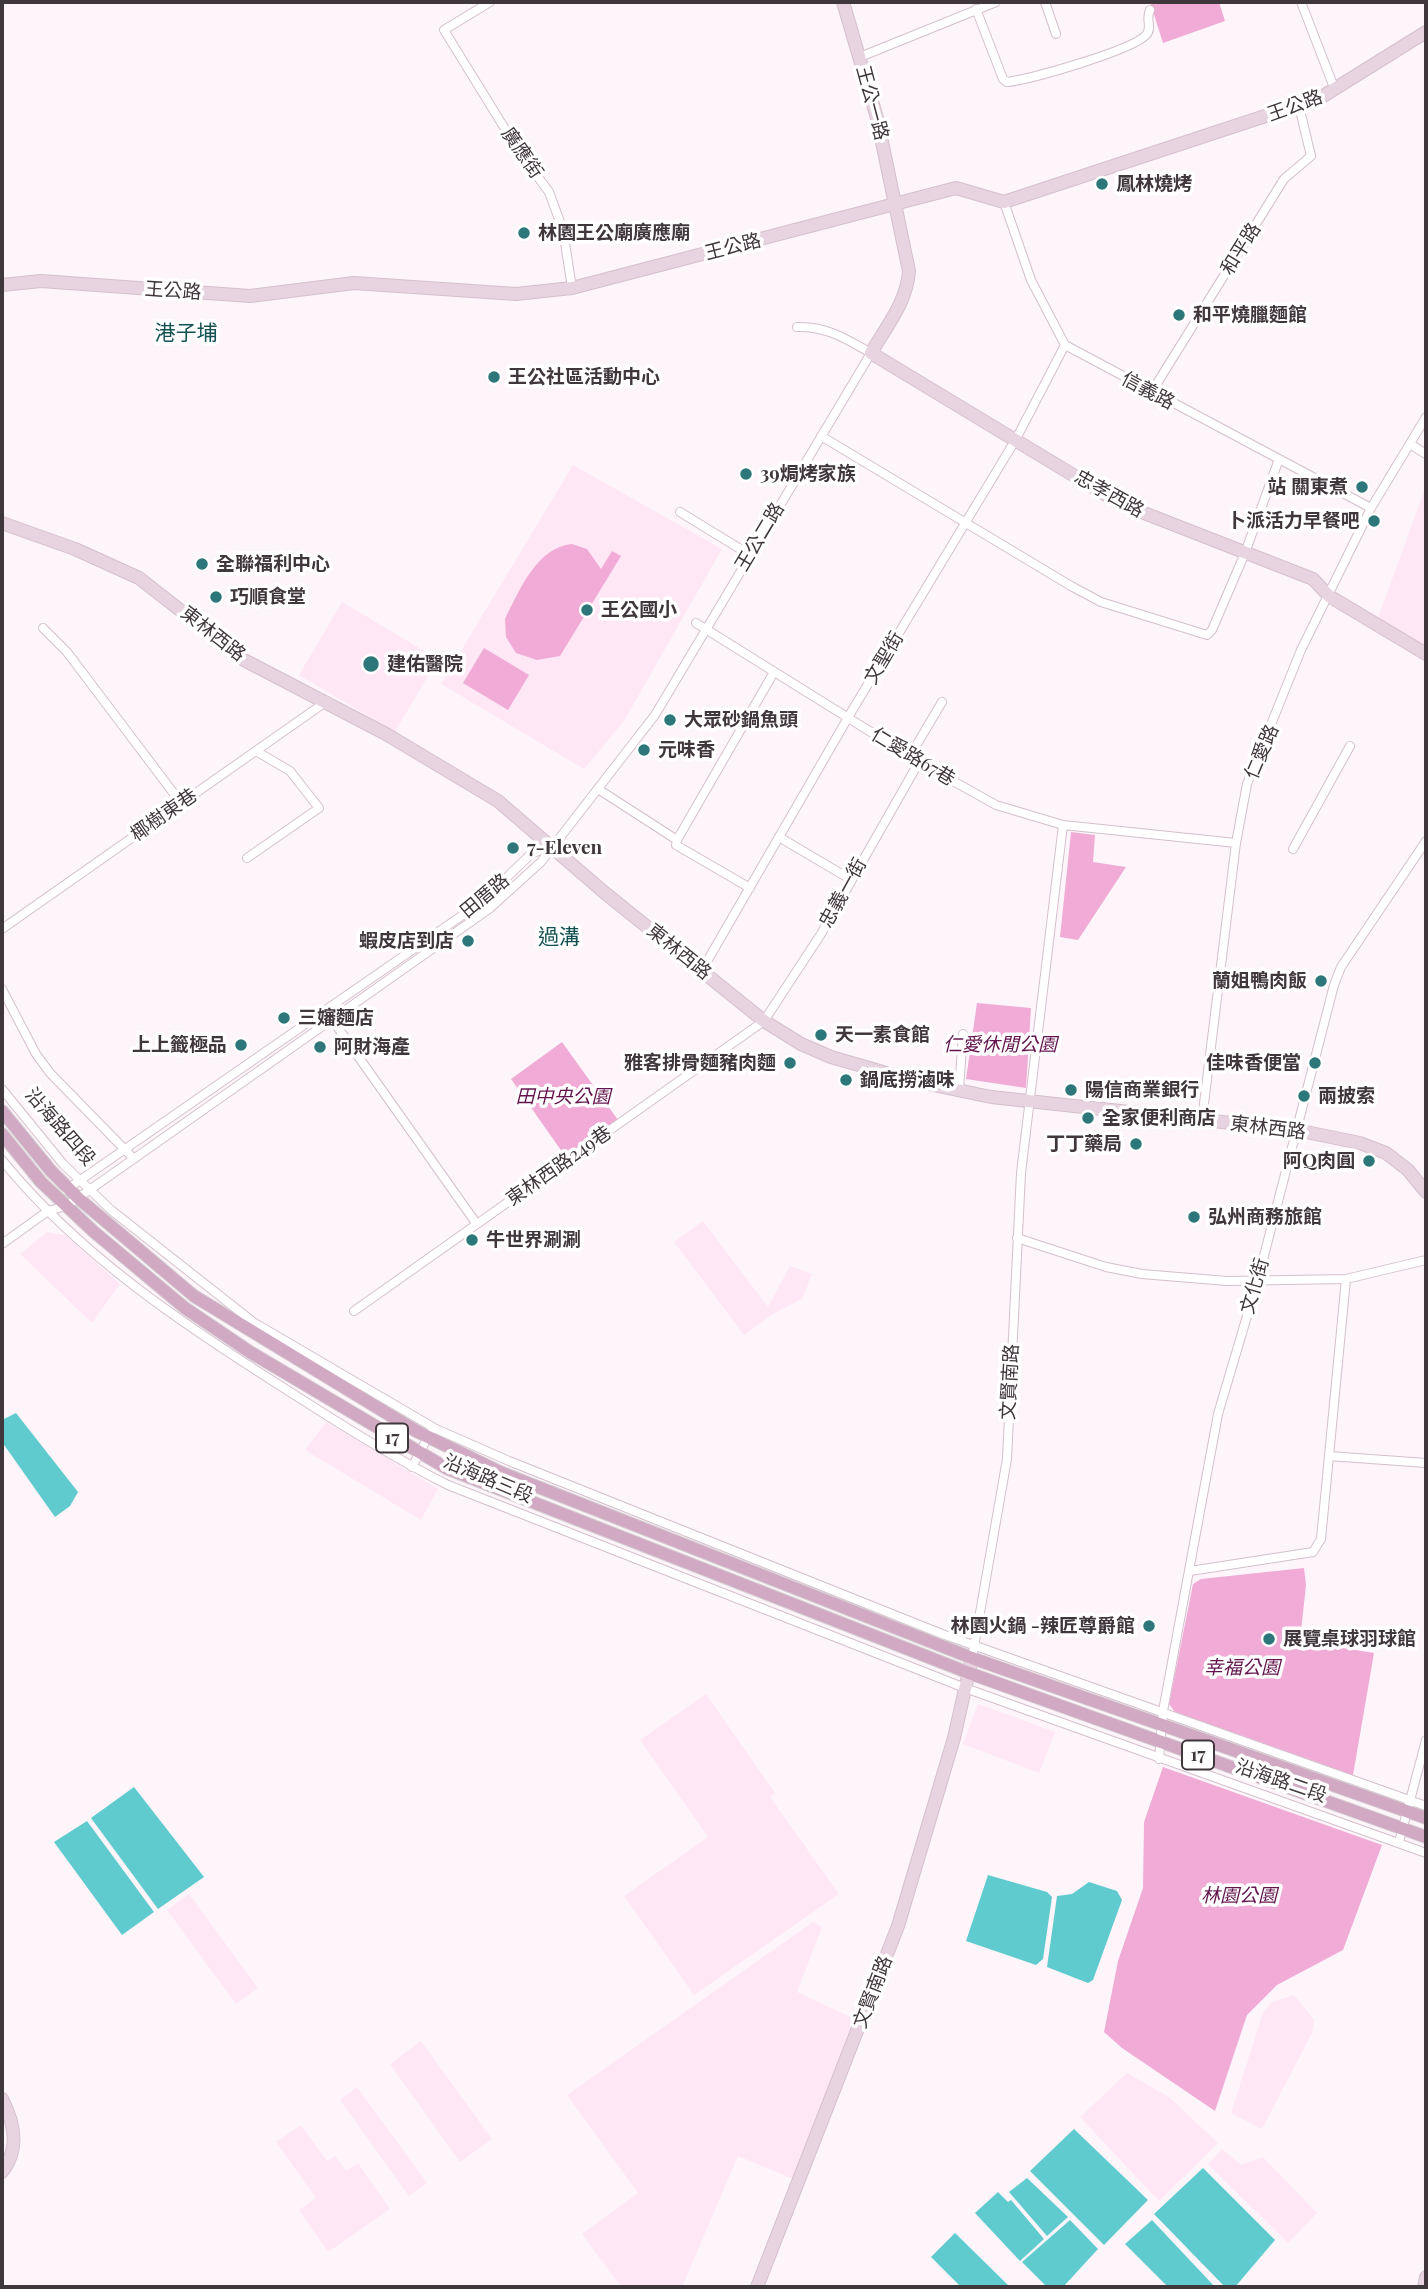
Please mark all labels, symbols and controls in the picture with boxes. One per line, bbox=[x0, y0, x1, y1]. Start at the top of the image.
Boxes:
street label: 王公一路 bbox=[851, 63, 893, 143]
street label: 王公路 bbox=[1264, 86, 1326, 126]
street label: 廣應街 bbox=[496, 123, 548, 183]
place label: 鳳林燒烤 bbox=[1116, 173, 1192, 195]
marker: 鳳林燒烤 bbox=[1094, 176, 1110, 192]
street label: 和平路 bbox=[1216, 219, 1266, 279]
place label: 林園王公廟廣應廟 bbox=[538, 222, 690, 244]
marker: 林園王公廟廣應廟 bbox=[516, 225, 532, 241]
street label: 王公路 bbox=[703, 229, 763, 265]
street label: 王公路 bbox=[144, 278, 202, 304]
place label: 和平燒臘麵館 bbox=[1193, 304, 1307, 326]
marker: 和平燒臘麵館 bbox=[1171, 307, 1187, 323]
district label: 港子埔 bbox=[155, 320, 217, 346]
place label: 王公社區活動中心 bbox=[508, 366, 660, 388]
street label: 信義路 bbox=[1117, 368, 1179, 414]
marker: 王公社區活動中心 bbox=[486, 369, 502, 385]
place label: 39焗烤家族 bbox=[760, 463, 856, 485]
marker: 39焗烤家族 bbox=[738, 466, 754, 482]
street label: 忠孝西路 bbox=[1070, 466, 1148, 522]
place label: 站 關東煮 bbox=[1268, 476, 1348, 498]
marker: 站 關東煮 bbox=[1354, 479, 1370, 495]
street label: 王公二路 bbox=[731, 499, 789, 575]
place label: 卜派活力早餐吧 bbox=[1227, 510, 1360, 532]
marker: 卜派活力早餐吧 bbox=[1366, 513, 1382, 529]
place label: 全聯福利中心 bbox=[216, 553, 330, 575]
marker: 全聯福利中心 bbox=[194, 556, 210, 572]
place label: 巧順食堂 bbox=[230, 586, 306, 608]
marker: 巧順食堂 bbox=[208, 589, 224, 605]
place label: 王公國小 bbox=[601, 599, 677, 621]
street label: 東林西路 bbox=[176, 602, 250, 666]
marker: 王公國小 bbox=[579, 602, 595, 618]
street label: 文聖街 bbox=[860, 628, 908, 688]
place label: 建佑醫院 bbox=[387, 653, 463, 675]
marker: 建佑醫院 bbox=[361, 654, 381, 674]
place label: 大眾砂鍋魚頭 bbox=[684, 709, 798, 731]
marker: 大眾砂鍋魚頭 bbox=[662, 712, 678, 728]
street label: 仁愛路 bbox=[1240, 721, 1284, 783]
street label: 仁愛路67巷 bbox=[867, 723, 959, 791]
place label: 元味香 bbox=[658, 739, 715, 761]
marker: 元味香 bbox=[636, 742, 652, 758]
street label: 椰樹東巷 bbox=[126, 784, 202, 846]
place label: 7-Eleven bbox=[527, 837, 602, 859]
marker: 7-Eleven bbox=[505, 840, 521, 856]
street label: 忠義一街 bbox=[815, 854, 871, 932]
street label: 田厝路 bbox=[456, 869, 514, 923]
street label: 東林西路 bbox=[642, 919, 716, 985]
district label: 過溝 bbox=[538, 924, 580, 950]
place label: 蝦皮店到店 bbox=[359, 930, 454, 952]
marker: 蝦皮店到店 bbox=[460, 933, 476, 949]
place label: 蘭姐鴨肉飯 bbox=[1212, 970, 1307, 992]
marker: 蘭姐鴨肉飯 bbox=[1313, 973, 1329, 989]
place label: 三嬸麵店 bbox=[298, 1007, 374, 1029]
marker: 三嬸麵店 bbox=[276, 1010, 292, 1026]
place label: 天一素食館 bbox=[835, 1024, 930, 1046]
marker: 天一素食館 bbox=[813, 1027, 829, 1043]
place label: 上上籤極品 bbox=[132, 1034, 227, 1056]
park label: 仁愛休閒公園 bbox=[943, 1034, 1057, 1056]
place label: 阿財海產 bbox=[334, 1036, 410, 1058]
marker: 上上籤極品 bbox=[233, 1037, 249, 1053]
marker: 阿財海產 bbox=[312, 1039, 328, 1055]
place label: 雅客排骨麵豬肉麵 bbox=[624, 1052, 776, 1074]
place label: 佳味香便當 bbox=[1206, 1052, 1301, 1074]
marker: 雅客排骨麵豬肉麵 bbox=[782, 1055, 798, 1071]
marker: 佳味香便當 bbox=[1307, 1055, 1323, 1071]
place label: 鍋底撈滷味 bbox=[860, 1069, 955, 1091]
marker: 鍋底撈滷味 bbox=[838, 1072, 854, 1088]
place label: 陽信商業銀行 bbox=[1085, 1079, 1199, 1101]
marker: 陽信商業銀行 bbox=[1063, 1082, 1079, 1098]
street label: 沿海路四段 bbox=[20, 1084, 100, 1170]
place label: 兩披索 bbox=[1318, 1085, 1375, 1107]
park label: 田中央公園 bbox=[516, 1086, 610, 1108]
marker: 兩披索 bbox=[1296, 1088, 1312, 1104]
place label: 全家便利商店 bbox=[1102, 1107, 1216, 1129]
marker: 全家便利商店 bbox=[1080, 1110, 1096, 1126]
street label: 東林西路 bbox=[1229, 1112, 1307, 1144]
street label: 東林西路249巷 bbox=[502, 1121, 616, 1211]
place label: 丁丁藥局 bbox=[1046, 1133, 1122, 1155]
marker: 丁丁藥局 bbox=[1128, 1136, 1144, 1152]
place label: 阿Q肉圓 bbox=[1283, 1150, 1355, 1172]
marker: 阿Q肉圓 bbox=[1361, 1153, 1377, 1169]
place label: 弘州商務旅館 bbox=[1208, 1206, 1322, 1228]
marker: 弘州商務旅館 bbox=[1186, 1209, 1202, 1225]
place label: 牛世界涮涮 bbox=[486, 1229, 581, 1251]
marker: 牛世界涮涮 bbox=[464, 1232, 480, 1248]
street label: 文化街 bbox=[1236, 1255, 1274, 1317]
street label: 文賢南路 bbox=[997, 1343, 1023, 1421]
road number: 17 bbox=[376, 1423, 408, 1452]
street label: 沿海路三段 bbox=[440, 1450, 536, 1508]
place label: 林園火鍋 -辣匠尊爵館 bbox=[950, 1615, 1135, 1637]
marker: 林園火鍋 -辣匠尊爵館 bbox=[1141, 1618, 1157, 1634]
place label: 展覽桌球羽球館 bbox=[1283, 1628, 1416, 1650]
marker: 展覽桌球羽球館 bbox=[1261, 1631, 1277, 1647]
park label: 幸福公園 bbox=[1204, 1657, 1280, 1679]
road number: 17 bbox=[1182, 1740, 1214, 1770]
street label: 沿海路二段 bbox=[1232, 1755, 1330, 1807]
park label: 林園公園 bbox=[1201, 1885, 1277, 1907]
street label: 文賢南路 bbox=[849, 1952, 897, 2032]

